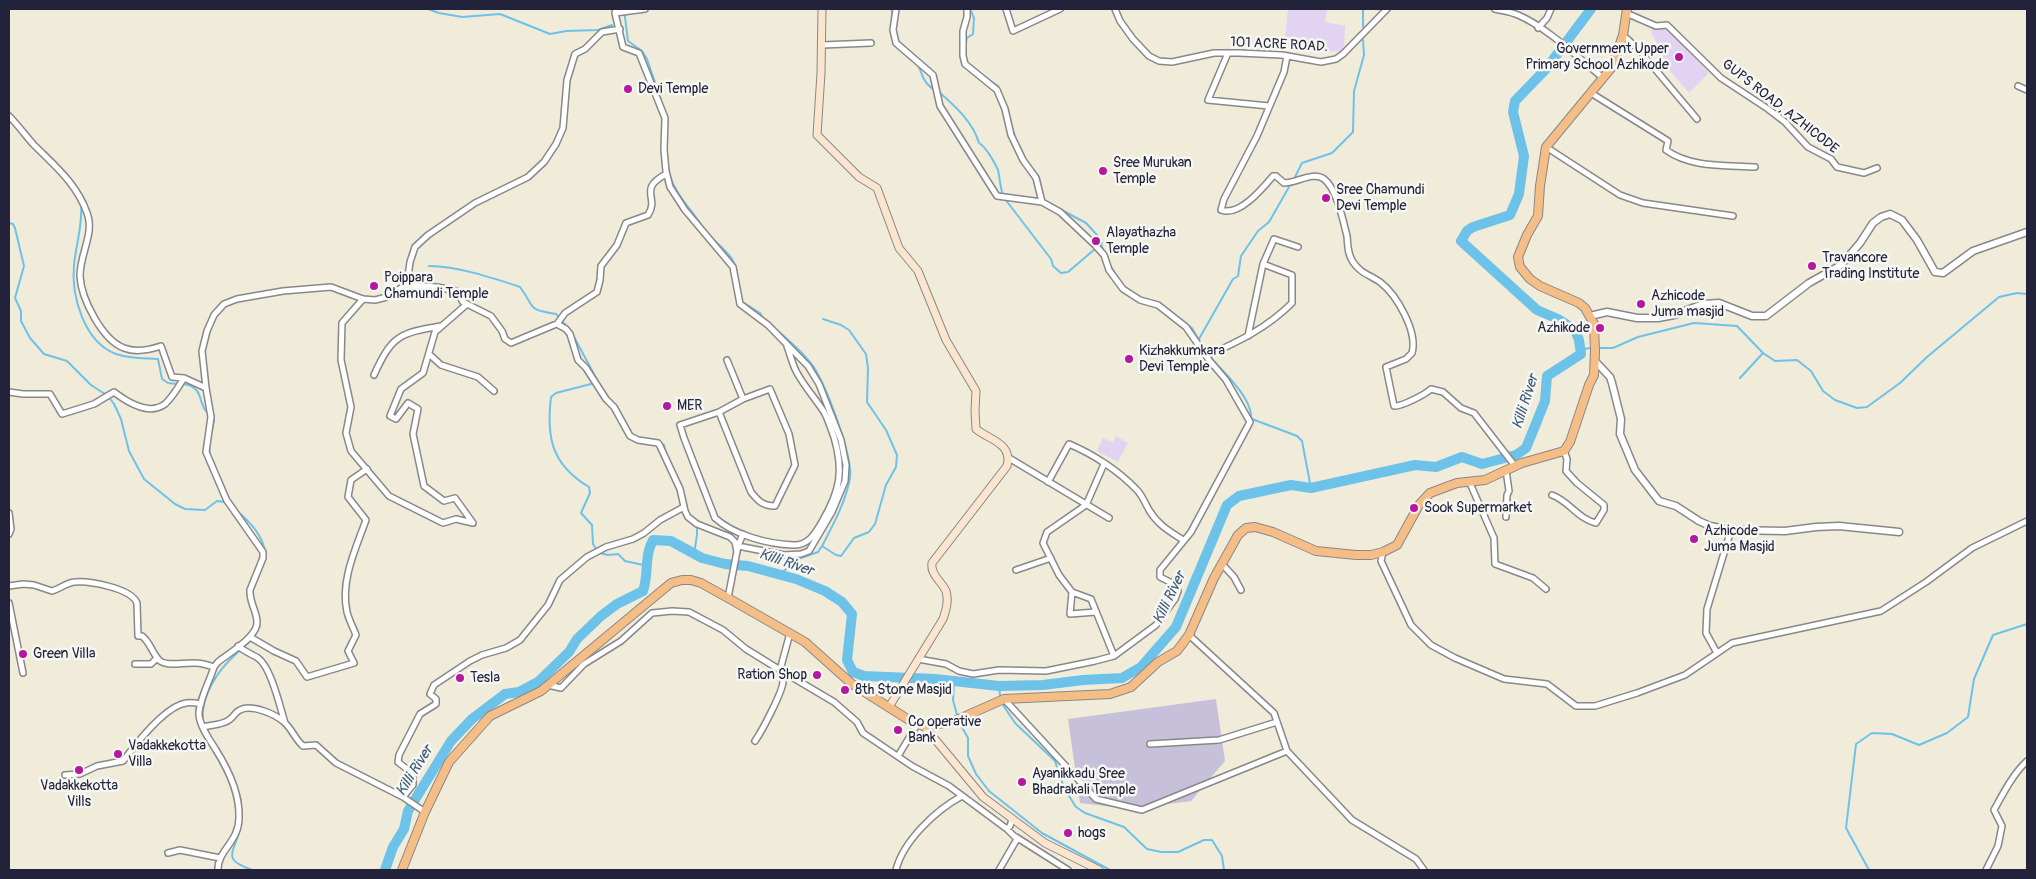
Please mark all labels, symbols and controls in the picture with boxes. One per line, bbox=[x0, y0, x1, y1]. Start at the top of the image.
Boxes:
street label: 101 ACRE ROAD. bbox=[1230, 34, 1328, 56]
place label: Government Upper Primary School Azhikode bbox=[1525, 41, 1669, 74]
marker: Government Upper Primary School Azhikode bbox=[1673, 51, 1685, 63]
street label: GUPS ROAD, AZHICODE bbox=[1718, 56, 1842, 158]
place label: Devi Temple bbox=[638, 81, 708, 97]
marker: Devi Temple bbox=[622, 83, 634, 95]
place label: Sree Murukan Temple bbox=[1113, 155, 1192, 188]
marker: Sree Murukan Temple bbox=[1097, 165, 1109, 177]
place label: Sree Chamundi Devi Temple bbox=[1336, 182, 1424, 214]
marker: Sree Chamundi Devi Temple bbox=[1320, 192, 1332, 204]
place label: Alayathazha Temple bbox=[1106, 225, 1176, 258]
marker: Alayathazha Temple bbox=[1090, 235, 1102, 247]
place label: Travancore Trading Institute bbox=[1822, 250, 1919, 282]
marker: Travancore Trading Institute bbox=[1806, 260, 1818, 272]
place label: Poippara Chamundi Temple bbox=[384, 270, 488, 302]
marker: Poippara Chamundi Temple bbox=[368, 280, 380, 292]
place label: Azhicode Juma masjid bbox=[1651, 288, 1724, 321]
marker: Azhicode Juma masjid bbox=[1635, 298, 1647, 310]
place label: Azhikode bbox=[1537, 320, 1590, 336]
marker: Azhikode bbox=[1594, 322, 1606, 334]
place label: Kizhakkumkara Devi Temple bbox=[1139, 343, 1225, 376]
marker: Kizhakkumkara Devi Temple bbox=[1123, 353, 1135, 365]
water label: Killi River bbox=[1509, 373, 1543, 431]
place label: MER bbox=[677, 398, 702, 414]
marker: MER bbox=[661, 400, 673, 412]
place label: Sook Supermarket bbox=[1424, 500, 1532, 516]
marker: Sook Supermarket bbox=[1408, 502, 1420, 514]
place label: Azhicode Juma Masjid bbox=[1704, 523, 1775, 556]
marker: Azhicode Juma Masjid bbox=[1688, 533, 1700, 545]
water label: Killi River bbox=[757, 545, 815, 581]
water label: Killi River bbox=[1150, 569, 1190, 627]
place label: Green Villa bbox=[33, 646, 96, 662]
marker: Green Villa bbox=[17, 648, 29, 660]
place label: Ration Shop bbox=[737, 667, 807, 683]
marker: Ration Shop bbox=[811, 669, 823, 681]
place label: Tesla bbox=[470, 670, 500, 686]
marker: Tesla bbox=[454, 672, 466, 684]
place label: 8th Stone Masjid bbox=[855, 682, 952, 698]
marker: 8th Stone Masjid bbox=[839, 684, 851, 696]
place label: Co operative Bank bbox=[908, 714, 981, 746]
marker: Co operative Bank bbox=[892, 724, 904, 736]
place label: Vadakkekotta Villa bbox=[128, 738, 206, 770]
water label: Killi River bbox=[393, 742, 437, 800]
marker: Vadakkekotta Villa bbox=[112, 748, 124, 760]
marker: Vadakkekotta Vills bbox=[73, 764, 85, 776]
place label: Ayanikkadu Sree Bhadrakali Temple bbox=[1032, 766, 1136, 799]
marker: Ayanikkadu Sree Bhadrakali Temple bbox=[1016, 776, 1028, 788]
place label: Vadakkekotta Vills bbox=[40, 778, 118, 810]
place label: hogs bbox=[1078, 825, 1105, 841]
marker: hogs bbox=[1062, 827, 1074, 839]

